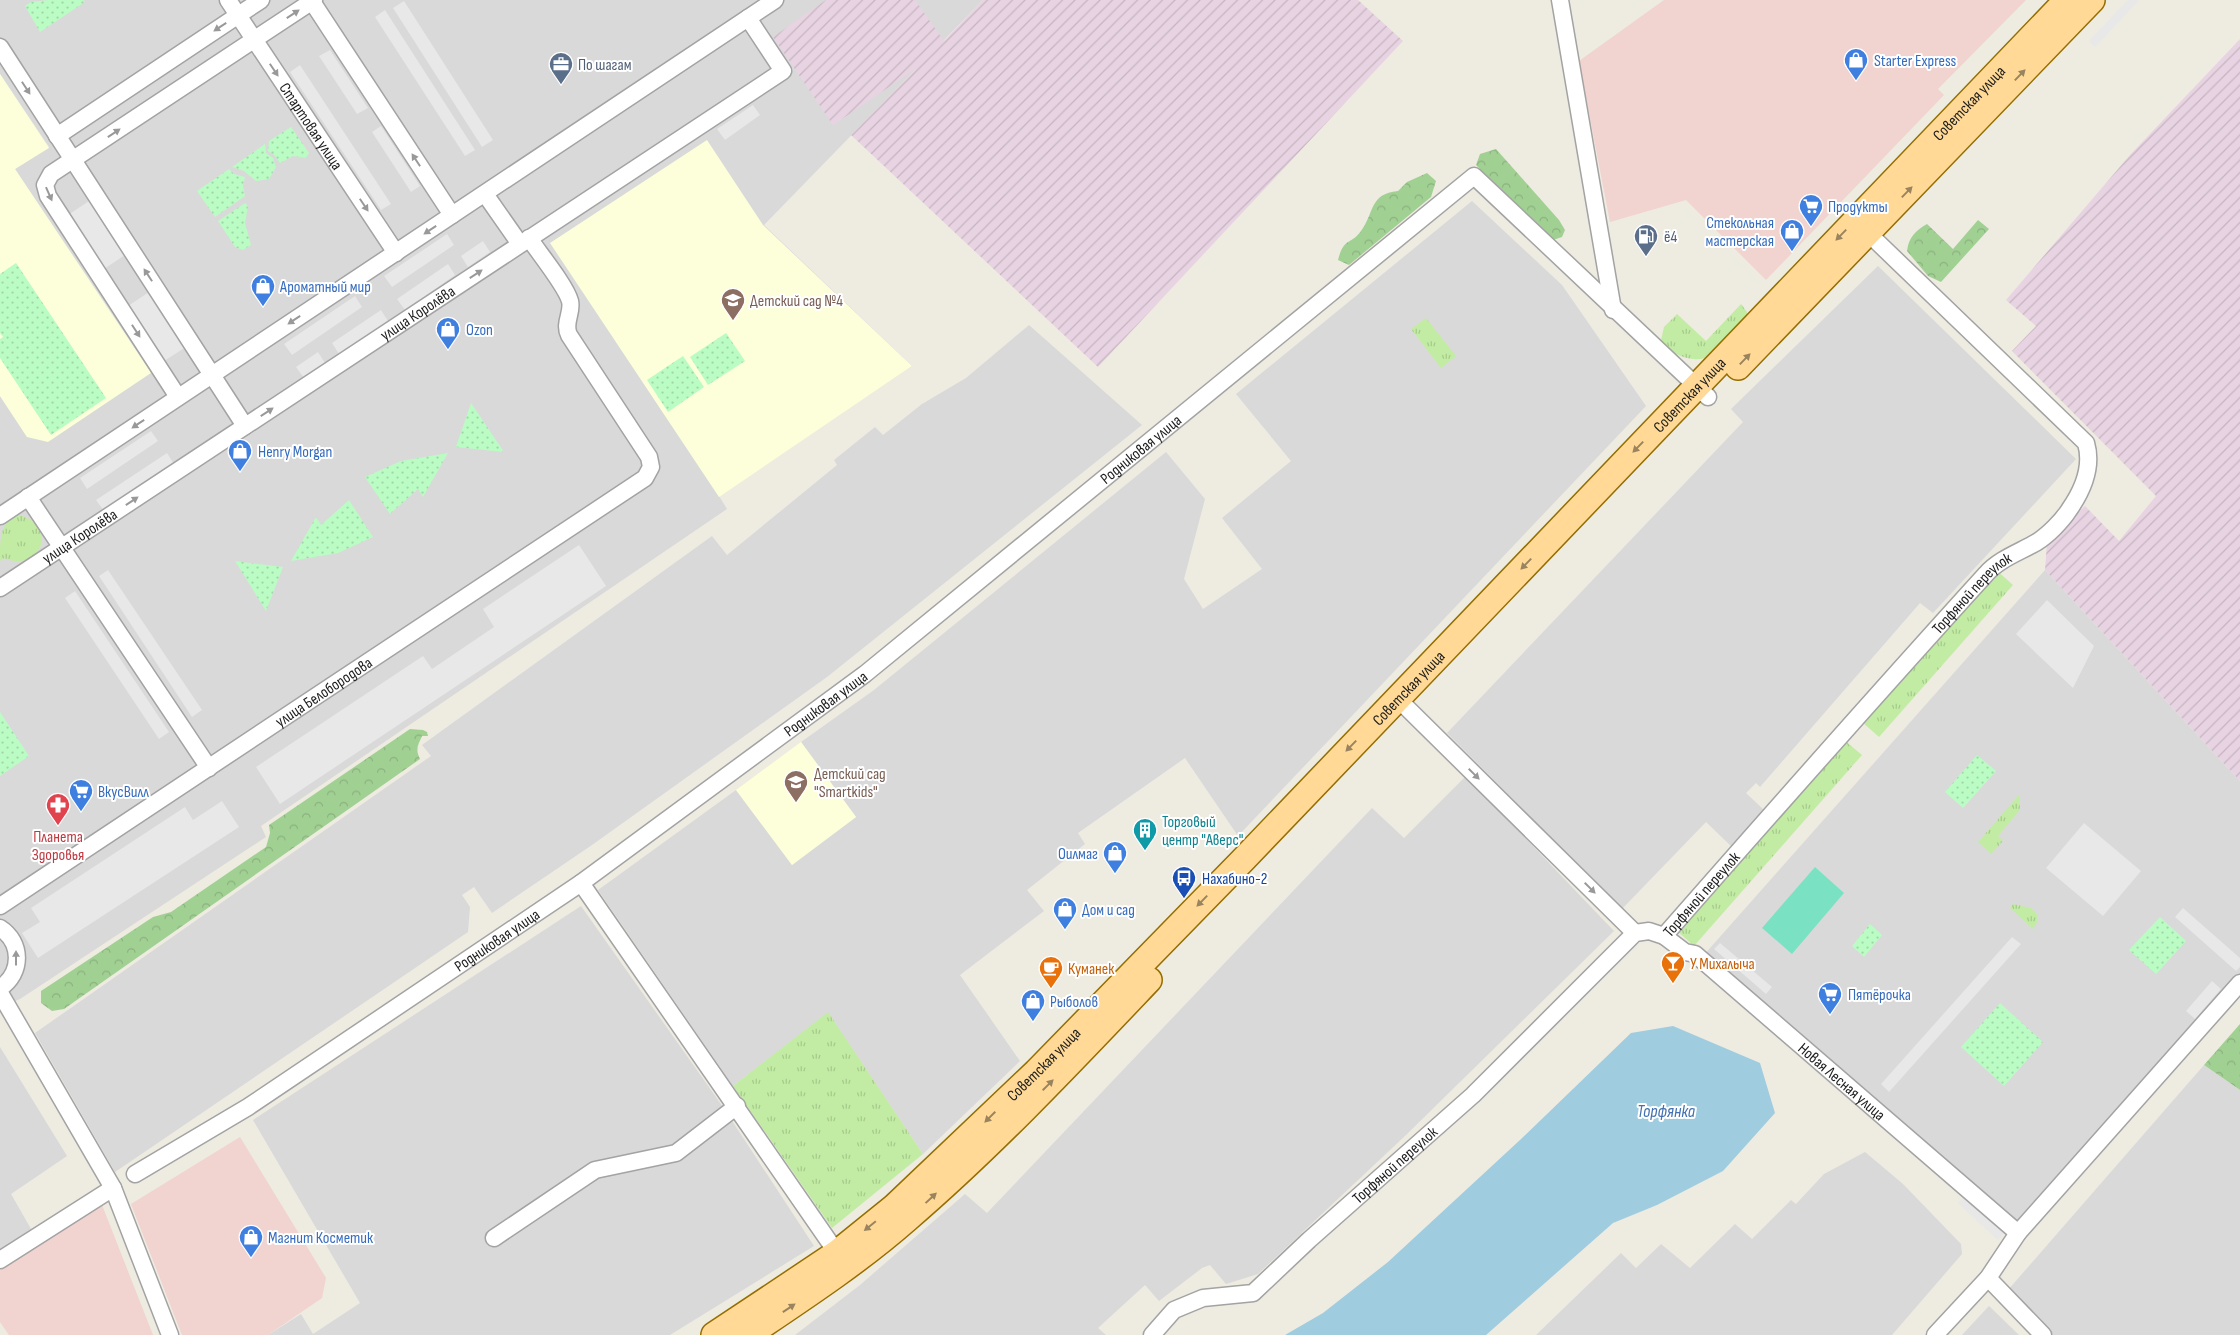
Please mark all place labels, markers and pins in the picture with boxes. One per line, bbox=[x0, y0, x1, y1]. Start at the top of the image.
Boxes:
shop icon: Starter Express bbox=[1843, 47, 1869, 81]
office icon: По шагам bbox=[548, 51, 574, 85]
place label: Starter Express bbox=[1874, 52, 1956, 71]
place label: По шагам bbox=[578, 56, 631, 75]
supermarket icon: Продукты bbox=[1798, 193, 1824, 227]
place label: Продукты bbox=[1828, 198, 1888, 217]
place label: Стекольная мастерская bbox=[1706, 214, 1774, 251]
shop icon: Стекольная мастерская bbox=[1779, 218, 1805, 252]
fuel station icon: ё4 bbox=[1633, 223, 1659, 257]
place label: ё4 bbox=[1664, 228, 1677, 247]
shop icon: Ароматный мир bbox=[250, 273, 276, 307]
place label: Ароматный мир bbox=[279, 278, 371, 297]
school or university icon: Детский сад №4 bbox=[720, 287, 746, 321]
place label: Детский сад №4 bbox=[750, 292, 843, 311]
shop icon: Ozon bbox=[435, 316, 461, 350]
place label: Ozon bbox=[466, 321, 493, 340]
shop icon: Henry Morgan bbox=[227, 438, 253, 472]
place label: Henry Morgan bbox=[258, 443, 332, 462]
place label: Детский сад "Smartkids" bbox=[814, 765, 886, 802]
school or university icon: Детский сад "Smartkids" bbox=[783, 769, 809, 803]
supermarket icon: ВкусВилл bbox=[68, 778, 94, 812]
place label: ВкусВилл bbox=[98, 783, 149, 802]
pharmacy icon: Планета Здоровья bbox=[45, 792, 71, 826]
place label: Торговый центр "Аверс" bbox=[1162, 813, 1243, 850]
building icon: Торговый центр "Аверс" bbox=[1132, 817, 1158, 851]
place label: Планета Здоровья bbox=[32, 828, 84, 865]
shop icon: Оилмаг bbox=[1102, 840, 1128, 874]
place label: Оилмаг bbox=[1058, 845, 1098, 864]
bus stop icon: Нахабино-2 bbox=[1171, 865, 1197, 899]
place label: Нахабино-2 bbox=[1202, 870, 1267, 889]
shop icon: Дом и сад bbox=[1052, 896, 1078, 930]
place label: Дом и сад bbox=[1082, 901, 1135, 920]
bar icon: У Михалыча bbox=[1660, 950, 1686, 984]
cafe icon: Куманек bbox=[1038, 955, 1064, 989]
place label: У Михалыча bbox=[1690, 955, 1755, 974]
place label: Куманек bbox=[1068, 960, 1115, 979]
supermarket icon: Пятёрочка bbox=[1817, 981, 1843, 1015]
place label: Пятёрочка bbox=[1848, 986, 1911, 1005]
shop icon: Рыболов bbox=[1020, 988, 1046, 1022]
place label: Рыболов bbox=[1050, 993, 1098, 1012]
shop icon: Магнит Косметик bbox=[238, 1224, 264, 1258]
place label: Магнит Косметик bbox=[268, 1229, 374, 1248]

